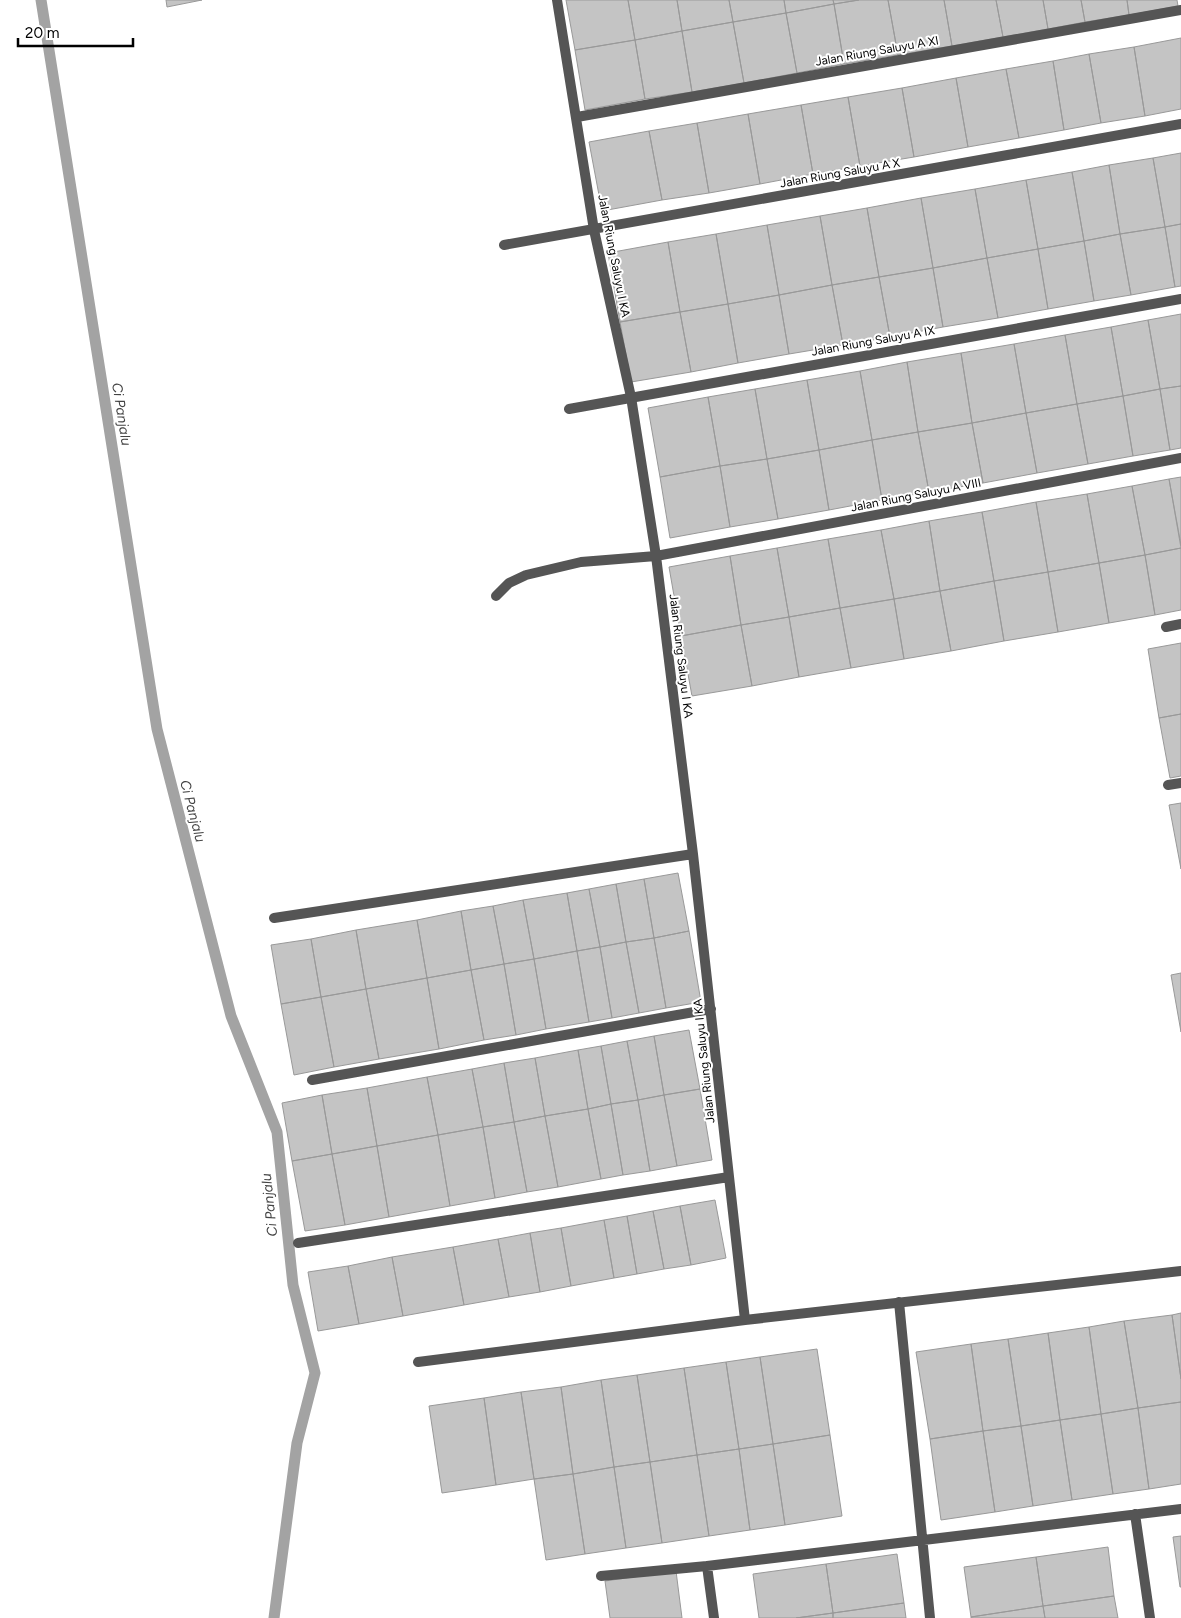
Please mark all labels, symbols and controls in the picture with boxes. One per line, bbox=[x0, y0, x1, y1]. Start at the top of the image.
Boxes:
scale bar bbox=[18, 15, 132, 47]
text: 20 m bbox=[25, 24, 59, 42]
street label: Jalan Riung Saluyu A XI bbox=[814, 33, 940, 69]
street label: Jalan Riung Saluyu A X bbox=[779, 155, 902, 190]
street label: Jalan Riung Saluyu I KA bbox=[595, 193, 633, 319]
street label: Jalan Riung Saluyu A IX bbox=[810, 323, 936, 359]
water label: Ci Panjalu bbox=[108, 381, 135, 447]
street label: Jalan Riung Saluyu A VIII bbox=[850, 475, 982, 515]
street label: Jalan Riung Saluyu I KA bbox=[666, 593, 696, 719]
water label: Ci Panjalu bbox=[176, 778, 209, 844]
street label: Jalan Riung Saluyu I KA bbox=[691, 998, 717, 1124]
water label: Ci Panjalu bbox=[258, 1172, 281, 1237]

